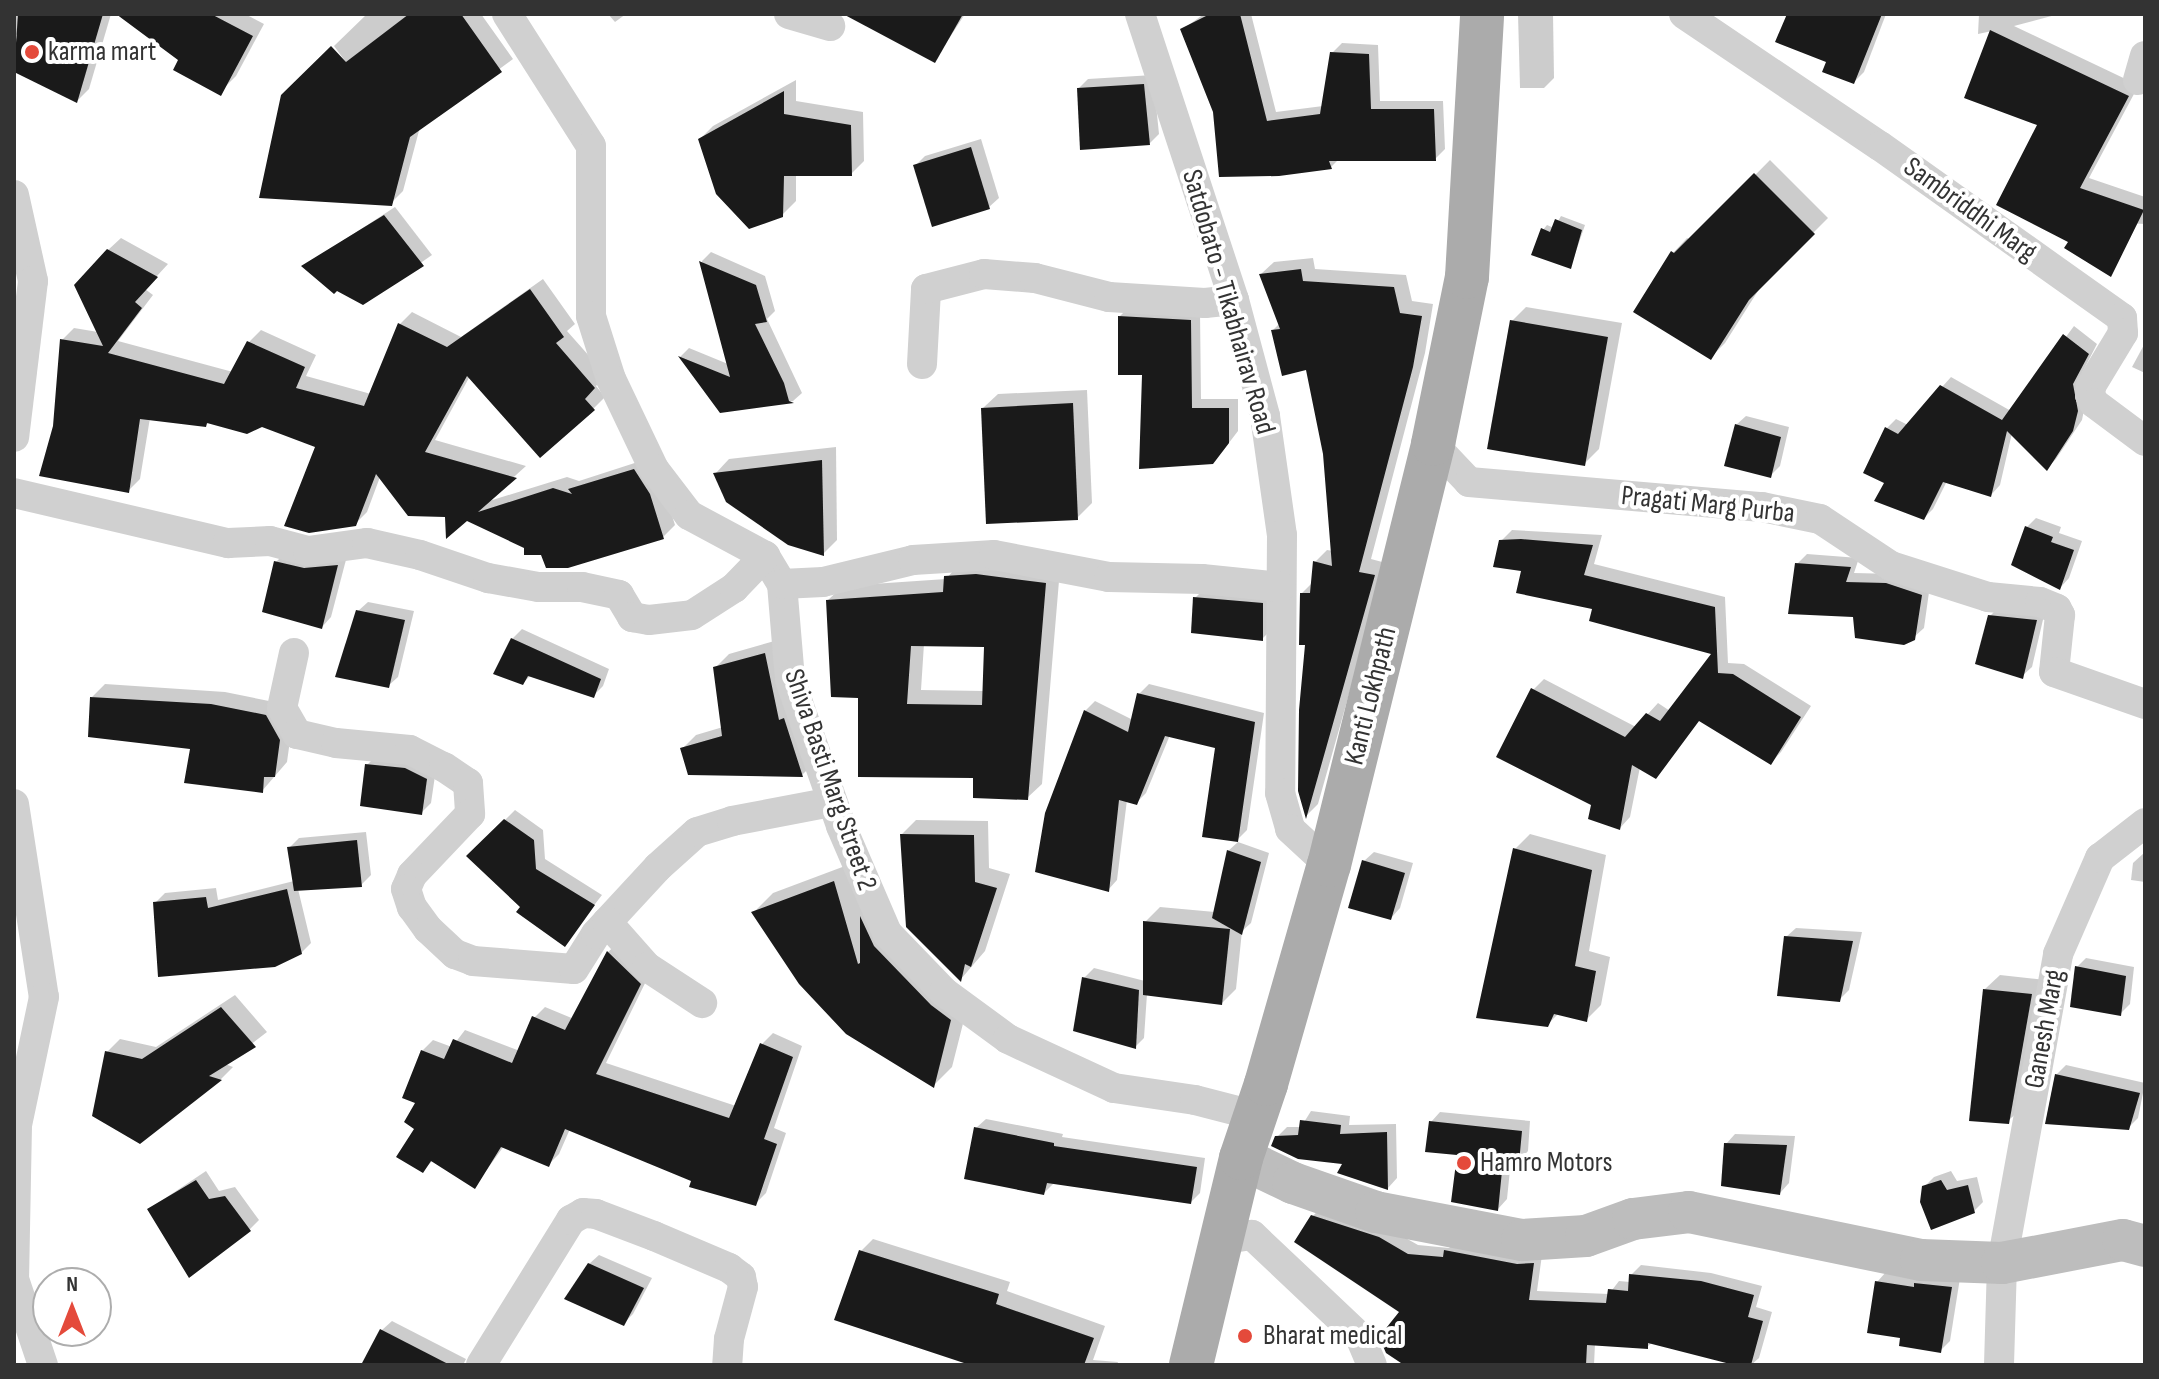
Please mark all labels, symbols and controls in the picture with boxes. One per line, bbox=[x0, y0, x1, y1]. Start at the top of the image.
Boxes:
place label: karma mart bbox=[48, 35, 156, 69]
marker: karma mart bbox=[23, 43, 41, 61]
street label: Sambriddhi Marg bbox=[1897, 150, 2043, 270]
street label: Satdobato - Tikabhairav Road bbox=[1174, 166, 1282, 438]
street label: Pragati Marg Purba bbox=[1620, 479, 1796, 531]
street label: Kanti Lokhpath bbox=[1338, 624, 1404, 768]
street label: Shiva Basti Marg Street 2 bbox=[776, 665, 884, 895]
street label: Ganesh Marg bbox=[2018, 967, 2072, 1091]
place label: Hamro Motors bbox=[1480, 1146, 1612, 1180]
marker: Hamro Motors bbox=[1455, 1154, 1473, 1172]
north arrow bbox=[32, 1267, 112, 1347]
text: N bbox=[66, 1271, 78, 1298]
place label: Bharat medical bbox=[1263, 1319, 1403, 1353]
marker: Bharat medical bbox=[1234, 1325, 1256, 1347]

